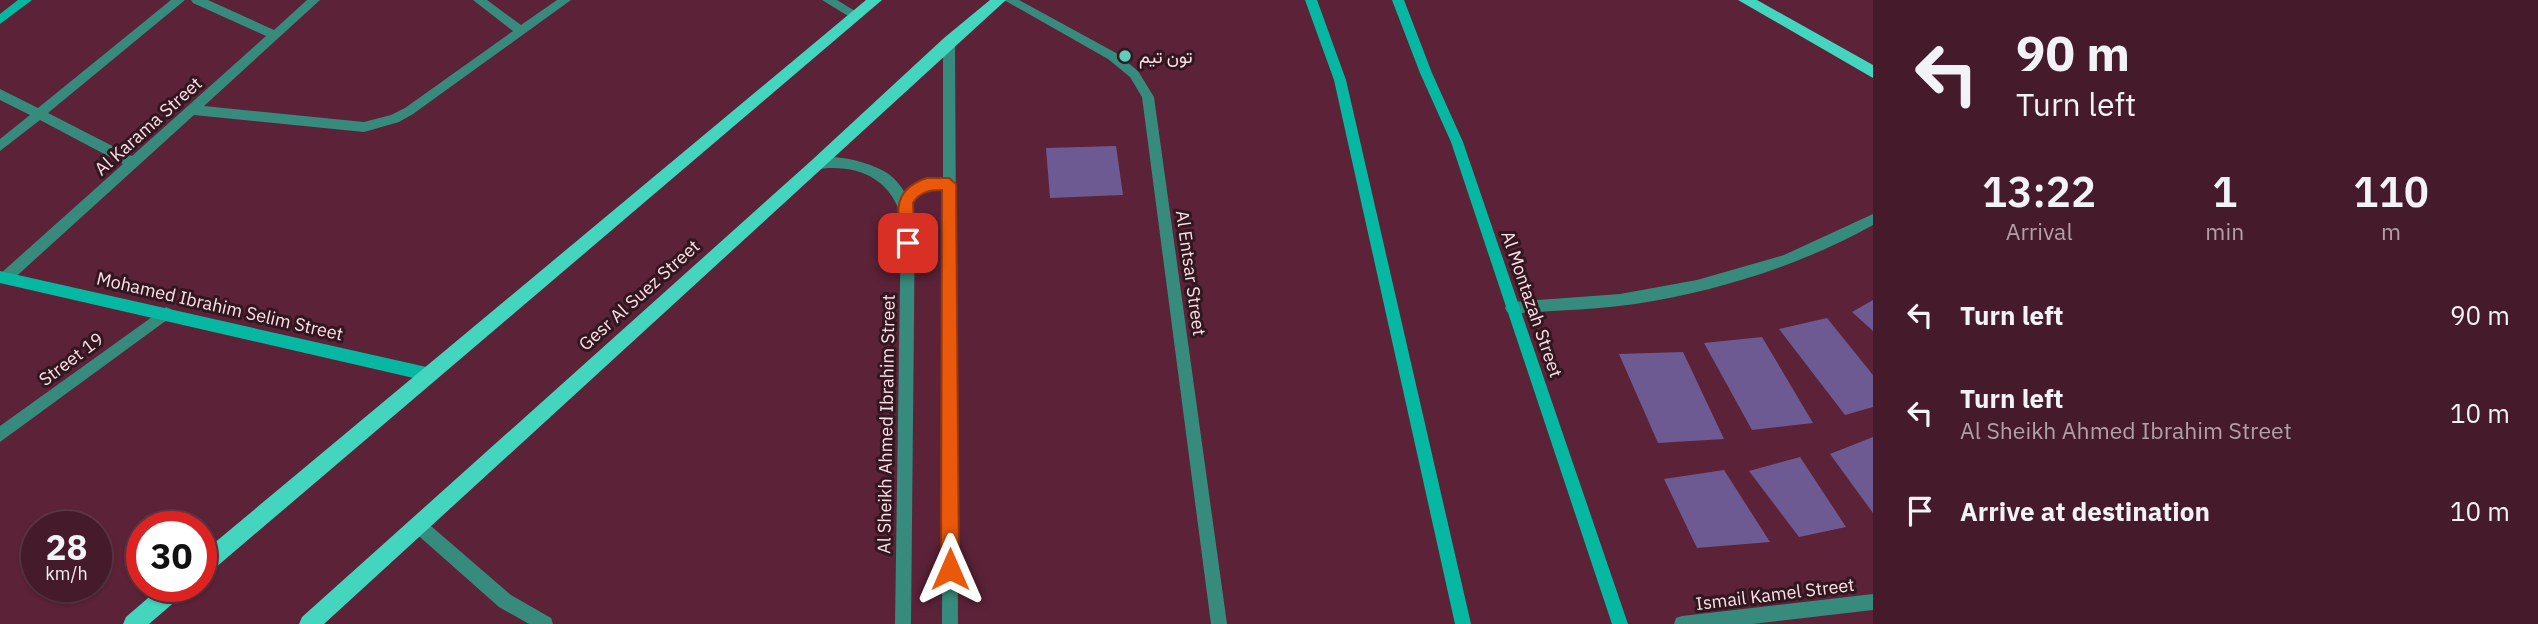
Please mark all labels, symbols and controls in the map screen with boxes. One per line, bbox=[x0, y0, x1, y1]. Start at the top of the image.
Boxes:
text: 90 m bbox=[2016, 21, 2130, 84]
icon: left bbox=[1901, 28, 1992, 119]
place label: تون تيم bbox=[1139, 45, 1192, 69]
marker: تون تيم bbox=[1117, 48, 1133, 64]
street label: Al Karama Street bbox=[90, 72, 206, 180]
text: Turn left bbox=[2016, 83, 2136, 125]
text: 13:22 bbox=[1982, 164, 2096, 219]
text: 1 bbox=[2212, 164, 2237, 219]
text: 110 bbox=[2353, 164, 2429, 219]
street label: Al Entsar Street bbox=[1171, 209, 1211, 337]
pin bbox=[878, 213, 938, 273]
text: Arrival bbox=[2006, 216, 2073, 246]
text: min bbox=[2205, 216, 2244, 246]
text: m bbox=[2381, 216, 2401, 246]
icon: arrive bbox=[889, 224, 927, 262]
street label: Al Montazah Street bbox=[1496, 228, 1568, 380]
street label: Gesr Al Suez Street bbox=[574, 235, 704, 355]
street label: Mohamed Ibrahim Selim Street bbox=[94, 266, 346, 346]
street label: Al Sheikh Ahmed Ibrahim Street bbox=[872, 294, 900, 554]
icon: left bbox=[1901, 296, 1939, 334]
text: Turn left bbox=[1960, 298, 2063, 332]
text: 90 m bbox=[2450, 298, 2510, 332]
street label: Street 19 bbox=[34, 327, 108, 391]
text: Turn left bbox=[1960, 381, 2063, 415]
icon: left bbox=[1901, 394, 1939, 432]
text: 10 m bbox=[2450, 396, 2510, 430]
text: Al Sheikh Ahmed Ibrahim Street bbox=[1960, 415, 2292, 445]
icon: arrive bbox=[1901, 492, 1939, 530]
text: Arrive at destination bbox=[1960, 494, 2210, 528]
text: 10 m bbox=[2450, 494, 2510, 528]
speed limit sign: 30 bbox=[126, 511, 217, 602]
text: 28 bbox=[45, 524, 88, 570]
position arrow bbox=[913, 532, 987, 606]
text: km/h bbox=[45, 562, 88, 585]
street label: Ismail Kamel Street bbox=[1694, 573, 1856, 615]

